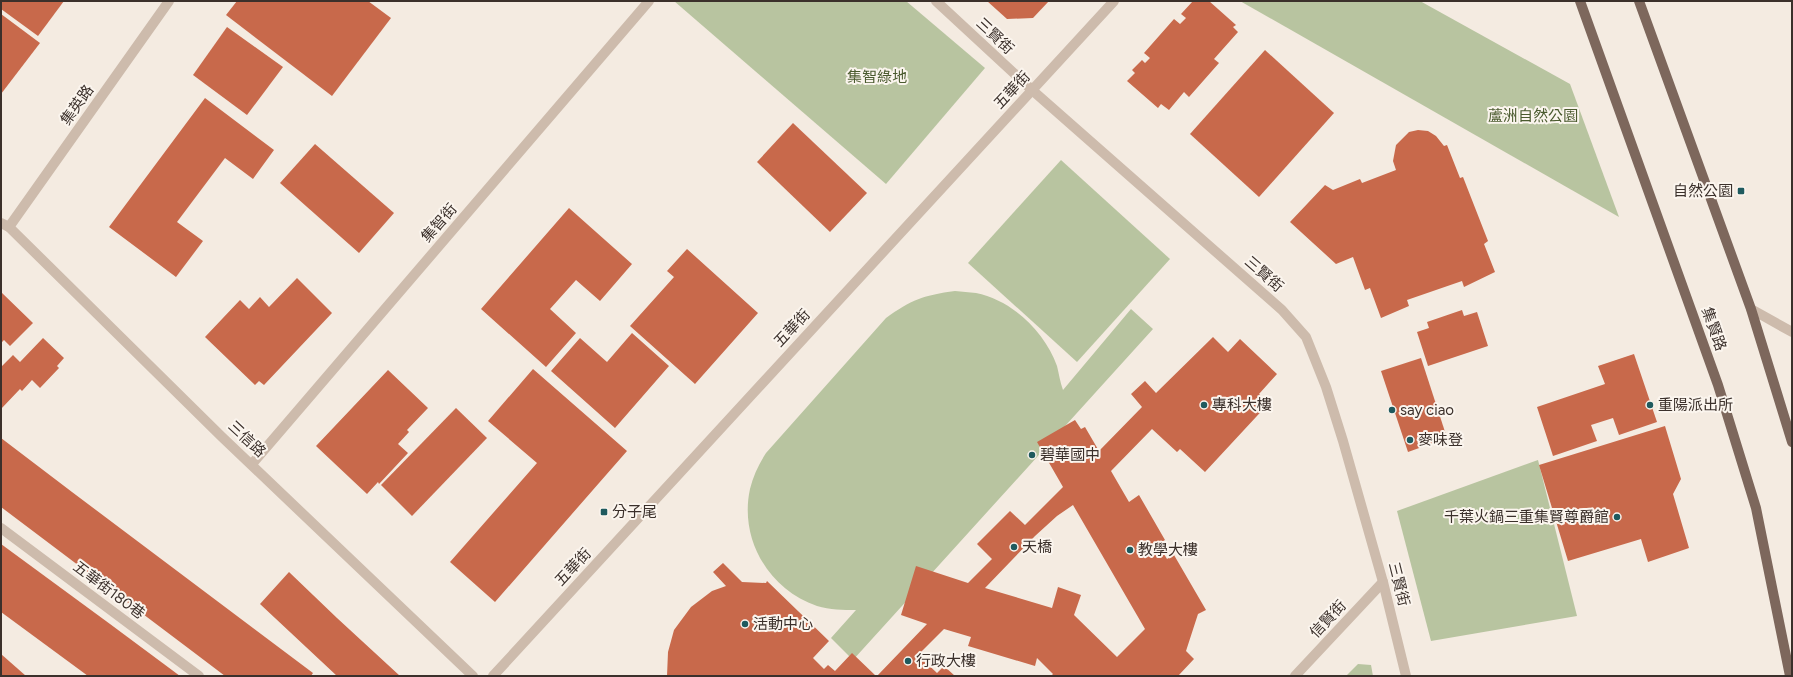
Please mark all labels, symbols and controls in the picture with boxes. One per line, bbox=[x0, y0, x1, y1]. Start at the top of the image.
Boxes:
street label: 三賢街 bbox=[972, 14, 1018, 58]
street label: 五華街 bbox=[990, 67, 1034, 113]
park label: 集智綠地 bbox=[847, 68, 907, 86]
street label: 集英路 bbox=[57, 81, 97, 129]
park label: 蘆洲自然公園 bbox=[1488, 107, 1578, 125]
place label: 自然公園 bbox=[1673, 182, 1733, 200]
marker: 自然公園 bbox=[1736, 186, 1746, 196]
street label: 集智街 bbox=[417, 200, 461, 246]
street label: 三賢街 bbox=[1241, 252, 1287, 296]
street label: 五華街 bbox=[770, 305, 814, 351]
street label: 集賢路 bbox=[1698, 305, 1730, 353]
place label: 專科大樓 bbox=[1212, 396, 1272, 414]
place label: 重陽派出所 bbox=[1658, 396, 1733, 414]
marker: 專科大樓 bbox=[1199, 400, 1209, 410]
marker: 重陽派出所 bbox=[1645, 400, 1655, 410]
place label: say ciao bbox=[1400, 401, 1454, 419]
marker: say ciao bbox=[1387, 405, 1397, 415]
street label: 三信路 bbox=[224, 417, 270, 461]
place label: 麥味登 bbox=[1418, 431, 1463, 449]
marker: 麥味登 bbox=[1405, 435, 1415, 445]
place label: 碧華國中 bbox=[1040, 446, 1100, 464]
marker: 碧華國中 bbox=[1027, 450, 1037, 460]
place label: 分子尾 bbox=[612, 503, 657, 521]
marker: 分子尾 bbox=[599, 507, 609, 517]
place label: 千葉火鍋三重集賢尊爵館 bbox=[1444, 508, 1609, 526]
marker: 千葉火鍋三重集賢尊爵館 bbox=[1612, 512, 1622, 522]
place label: 天橋 bbox=[1022, 538, 1052, 556]
place label: 教學大樓 bbox=[1138, 541, 1198, 559]
marker: 天橋 bbox=[1009, 542, 1019, 552]
street label: 五華街 bbox=[551, 544, 595, 590]
marker: 教學大樓 bbox=[1125, 545, 1135, 555]
street label: 五華街180巷 bbox=[70, 557, 148, 623]
street label: 三賢街 bbox=[1385, 560, 1413, 608]
street label: 信賢街 bbox=[1306, 596, 1350, 642]
place label: 活動中心 bbox=[753, 615, 813, 633]
marker: 活動中心 bbox=[740, 619, 750, 629]
place label: 行政大樓 bbox=[916, 652, 976, 670]
marker: 行政大樓 bbox=[903, 656, 913, 666]

